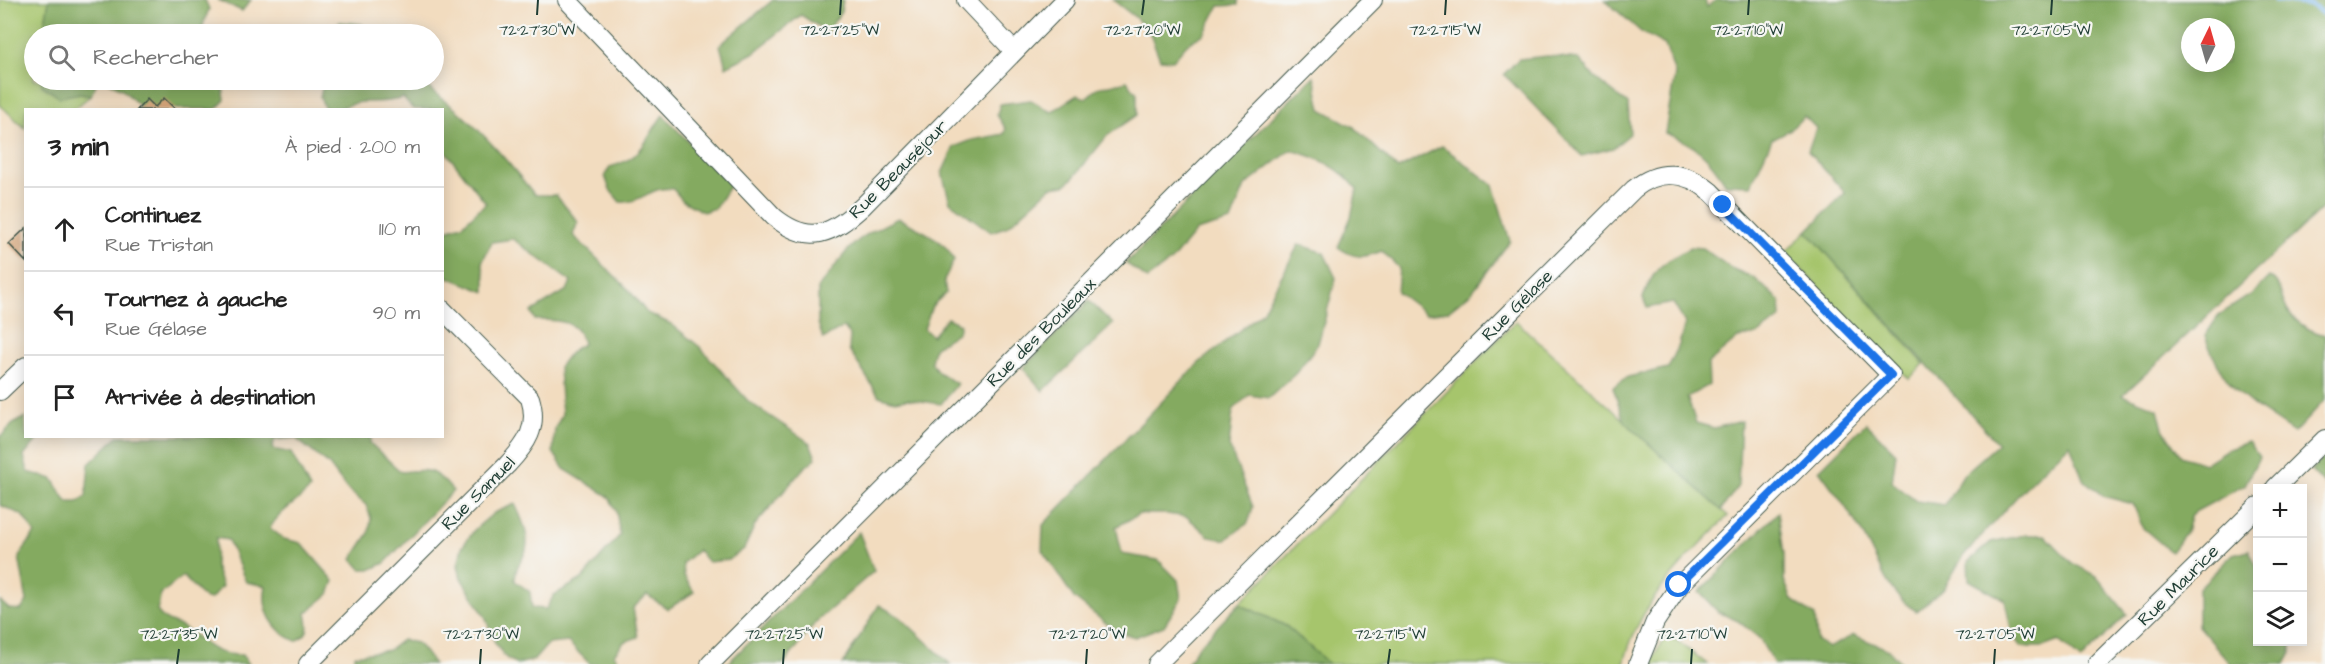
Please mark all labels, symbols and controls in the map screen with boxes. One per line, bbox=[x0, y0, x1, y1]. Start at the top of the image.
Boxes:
north arrow bbox=[2181, 18, 2235, 72]
text: 72°27'30"W bbox=[499, 20, 575, 41]
text: 72°27'25"W bbox=[801, 20, 879, 41]
text: 72°27'20"W bbox=[1103, 20, 1181, 41]
text: 72°27'15"W bbox=[1409, 20, 1481, 41]
text: 72°27'10"W bbox=[1713, 20, 1783, 41]
text: 72°27'05"W bbox=[2011, 20, 2091, 41]
search box bbox=[24, 24, 444, 90]
icon: search bbox=[45, 41, 78, 74]
text: Rechercher bbox=[93, 42, 218, 73]
street label: Rue Beauséjour bbox=[843, 114, 954, 224]
text: 3 min bbox=[48, 129, 109, 165]
text: À pied · 200 m bbox=[285, 133, 420, 161]
route end bbox=[1709, 191, 1735, 217]
text: Continuez bbox=[105, 200, 201, 231]
icon: ahead bbox=[48, 213, 81, 246]
text: 110 m bbox=[379, 215, 420, 243]
text: Rue Tristan bbox=[105, 231, 213, 259]
street label: Rue Gélase bbox=[1476, 264, 1559, 347]
street label: Rue des Bouleaux bbox=[981, 272, 1102, 393]
text: Tournez à gauche bbox=[105, 284, 287, 315]
icon: left bbox=[48, 297, 81, 330]
text: 90 m bbox=[372, 299, 420, 327]
text: Rue Gélase bbox=[105, 315, 207, 343]
icon: arrive bbox=[48, 381, 81, 414]
text: Arrivée à destination bbox=[105, 382, 315, 413]
street label: Rue Samuel bbox=[436, 451, 521, 536]
map controls bbox=[2253, 484, 2307, 646]
button: + bbox=[2253, 484, 2307, 538]
button: − bbox=[2253, 538, 2307, 592]
street label: Rue Maurice bbox=[2132, 539, 2225, 632]
route start bbox=[1665, 571, 1691, 597]
button: layers bbox=[2253, 592, 2307, 646]
text: 72°27'35"W bbox=[140, 624, 218, 645]
text: 72°27'30"W bbox=[443, 624, 519, 645]
text: 72°27'25"W bbox=[745, 624, 823, 645]
text: 72°27'20"W bbox=[1048, 624, 1126, 645]
text: 72°27'15"W bbox=[1354, 624, 1426, 645]
text: 72°27'10"W bbox=[1657, 624, 1727, 645]
text: 72°27'05"W bbox=[1955, 624, 2035, 645]

